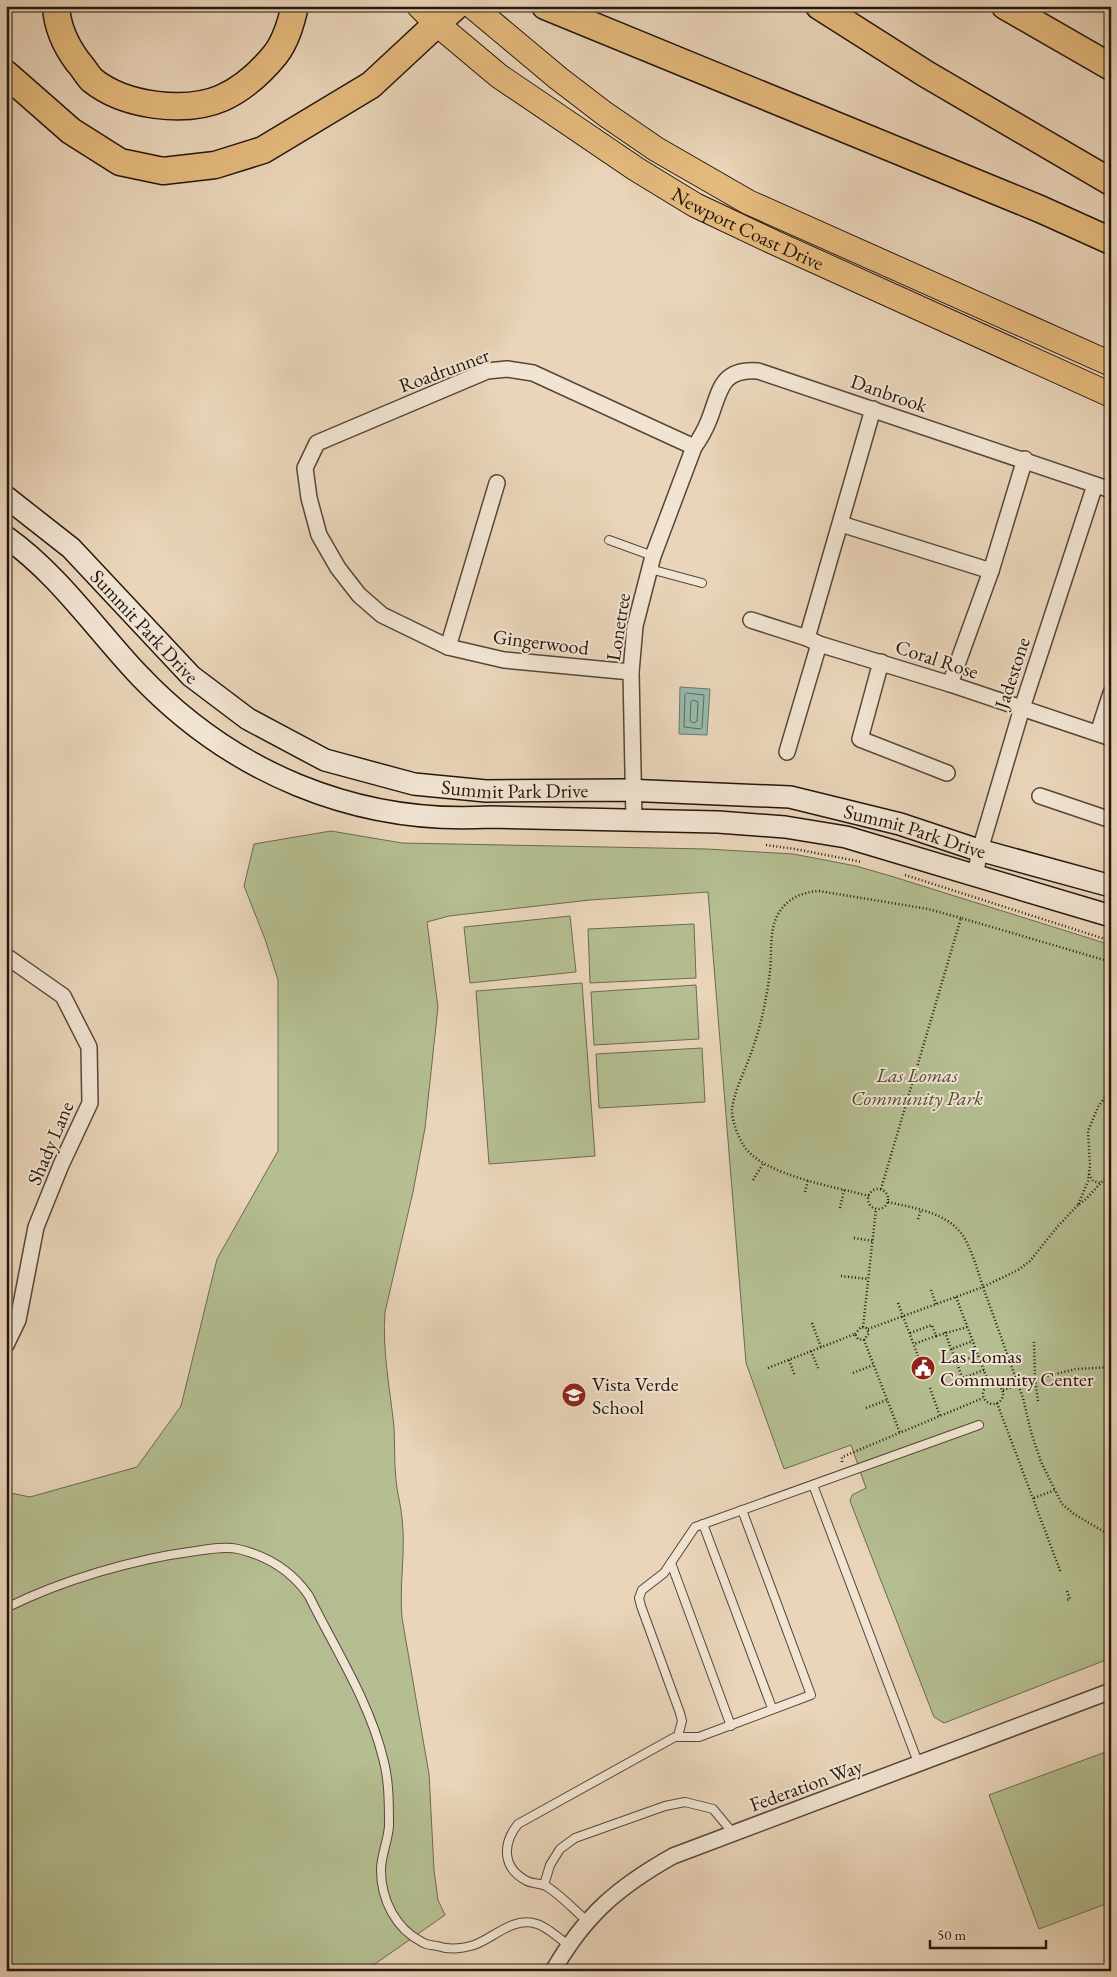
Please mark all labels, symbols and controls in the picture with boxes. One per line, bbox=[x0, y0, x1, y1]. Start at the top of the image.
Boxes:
street label: Newport Coast Drive bbox=[667, 181, 828, 276]
street label: Roadrunner bbox=[395, 341, 493, 398]
street label: Danbrook bbox=[847, 368, 931, 418]
street label: Summit Park Drive bbox=[85, 564, 203, 690]
street label: Lonetree bbox=[600, 591, 636, 663]
street label: Gingerwood bbox=[492, 623, 591, 661]
street label: Coral Rose bbox=[892, 633, 982, 685]
street label: Jadestone bbox=[988, 634, 1036, 714]
street label: Summit Park Drive bbox=[440, 774, 589, 805]
street label: Summit Park Drive bbox=[841, 798, 989, 864]
park label: Las Lomas Community Park bbox=[851, 1062, 983, 1111]
street label: Shady Lane bbox=[21, 1097, 79, 1189]
place label: Las Lomas Community Center bbox=[940, 1343, 1094, 1392]
public building icon: Las Lomas Community Center bbox=[910, 1355, 936, 1381]
place label: Vista Verde School bbox=[592, 1371, 679, 1420]
school or university icon: Vista Verde School bbox=[561, 1382, 587, 1408]
street label: Federation Way bbox=[746, 1752, 866, 1817]
scale bar bbox=[930, 1917, 1046, 1949]
text: 50 m bbox=[937, 1925, 966, 1944]

